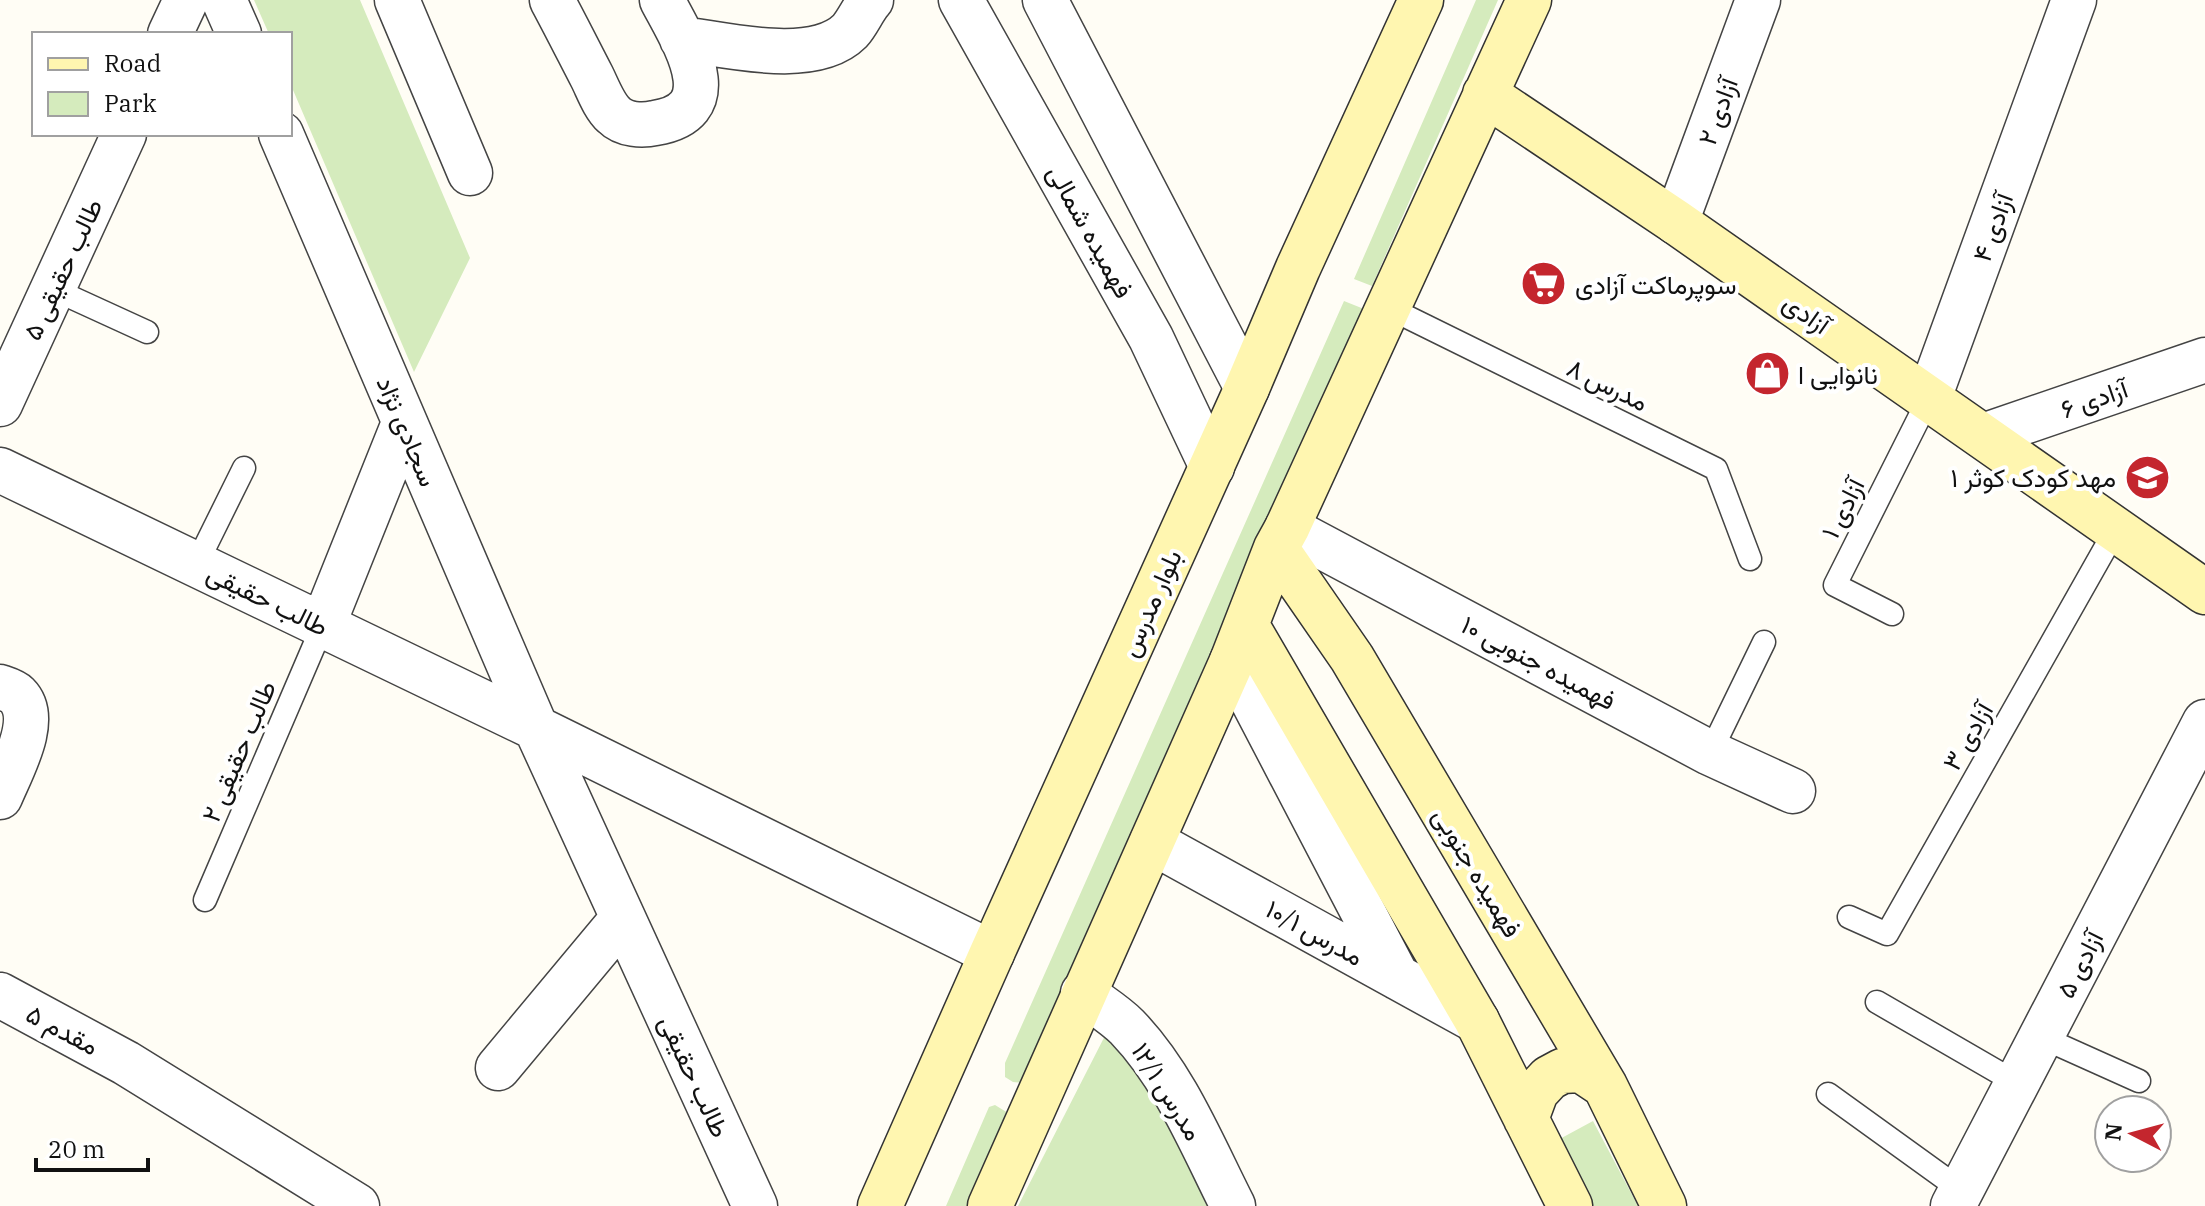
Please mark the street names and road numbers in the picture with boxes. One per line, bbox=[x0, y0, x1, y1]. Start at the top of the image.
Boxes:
street label: آزادی ۲ bbox=[1689, 71, 1746, 150]
street label: فهمیده شمالی bbox=[1040, 158, 1142, 304]
street label: آزادی ۴ bbox=[1964, 186, 2021, 266]
street label: طالب حقیقی ۵ bbox=[14, 193, 110, 345]
street label: آزادی bbox=[1777, 285, 1839, 342]
street label: مدرس ۸ bbox=[1562, 350, 1654, 418]
street label: آزادی ۶ bbox=[2056, 370, 2134, 425]
street label: سجادی نژاد bbox=[370, 371, 446, 491]
street label: آزادی ۱ bbox=[1812, 470, 1872, 544]
street label: بلوار مدرس bbox=[1111, 544, 1189, 662]
street label: طالب حقیقی bbox=[202, 555, 334, 643]
street label: فهمیده جنوبی ۱۰ bbox=[1456, 607, 1622, 717]
street label: طالب حقیقی ۲ bbox=[193, 675, 283, 827]
street label: آزادی ۳ bbox=[1934, 694, 2001, 776]
street label: فهمیده جنوبی bbox=[1426, 801, 1530, 943]
street label: مدرس ۱۰/۱ bbox=[1260, 891, 1370, 973]
street label: آزادی ۵ bbox=[2048, 923, 2111, 1004]
street label: مقدم ۵ bbox=[20, 996, 105, 1063]
street label: طالب حقیقی bbox=[652, 1009, 738, 1143]
street label: مدرس ۱۲/۱ bbox=[1125, 1036, 1211, 1146]

